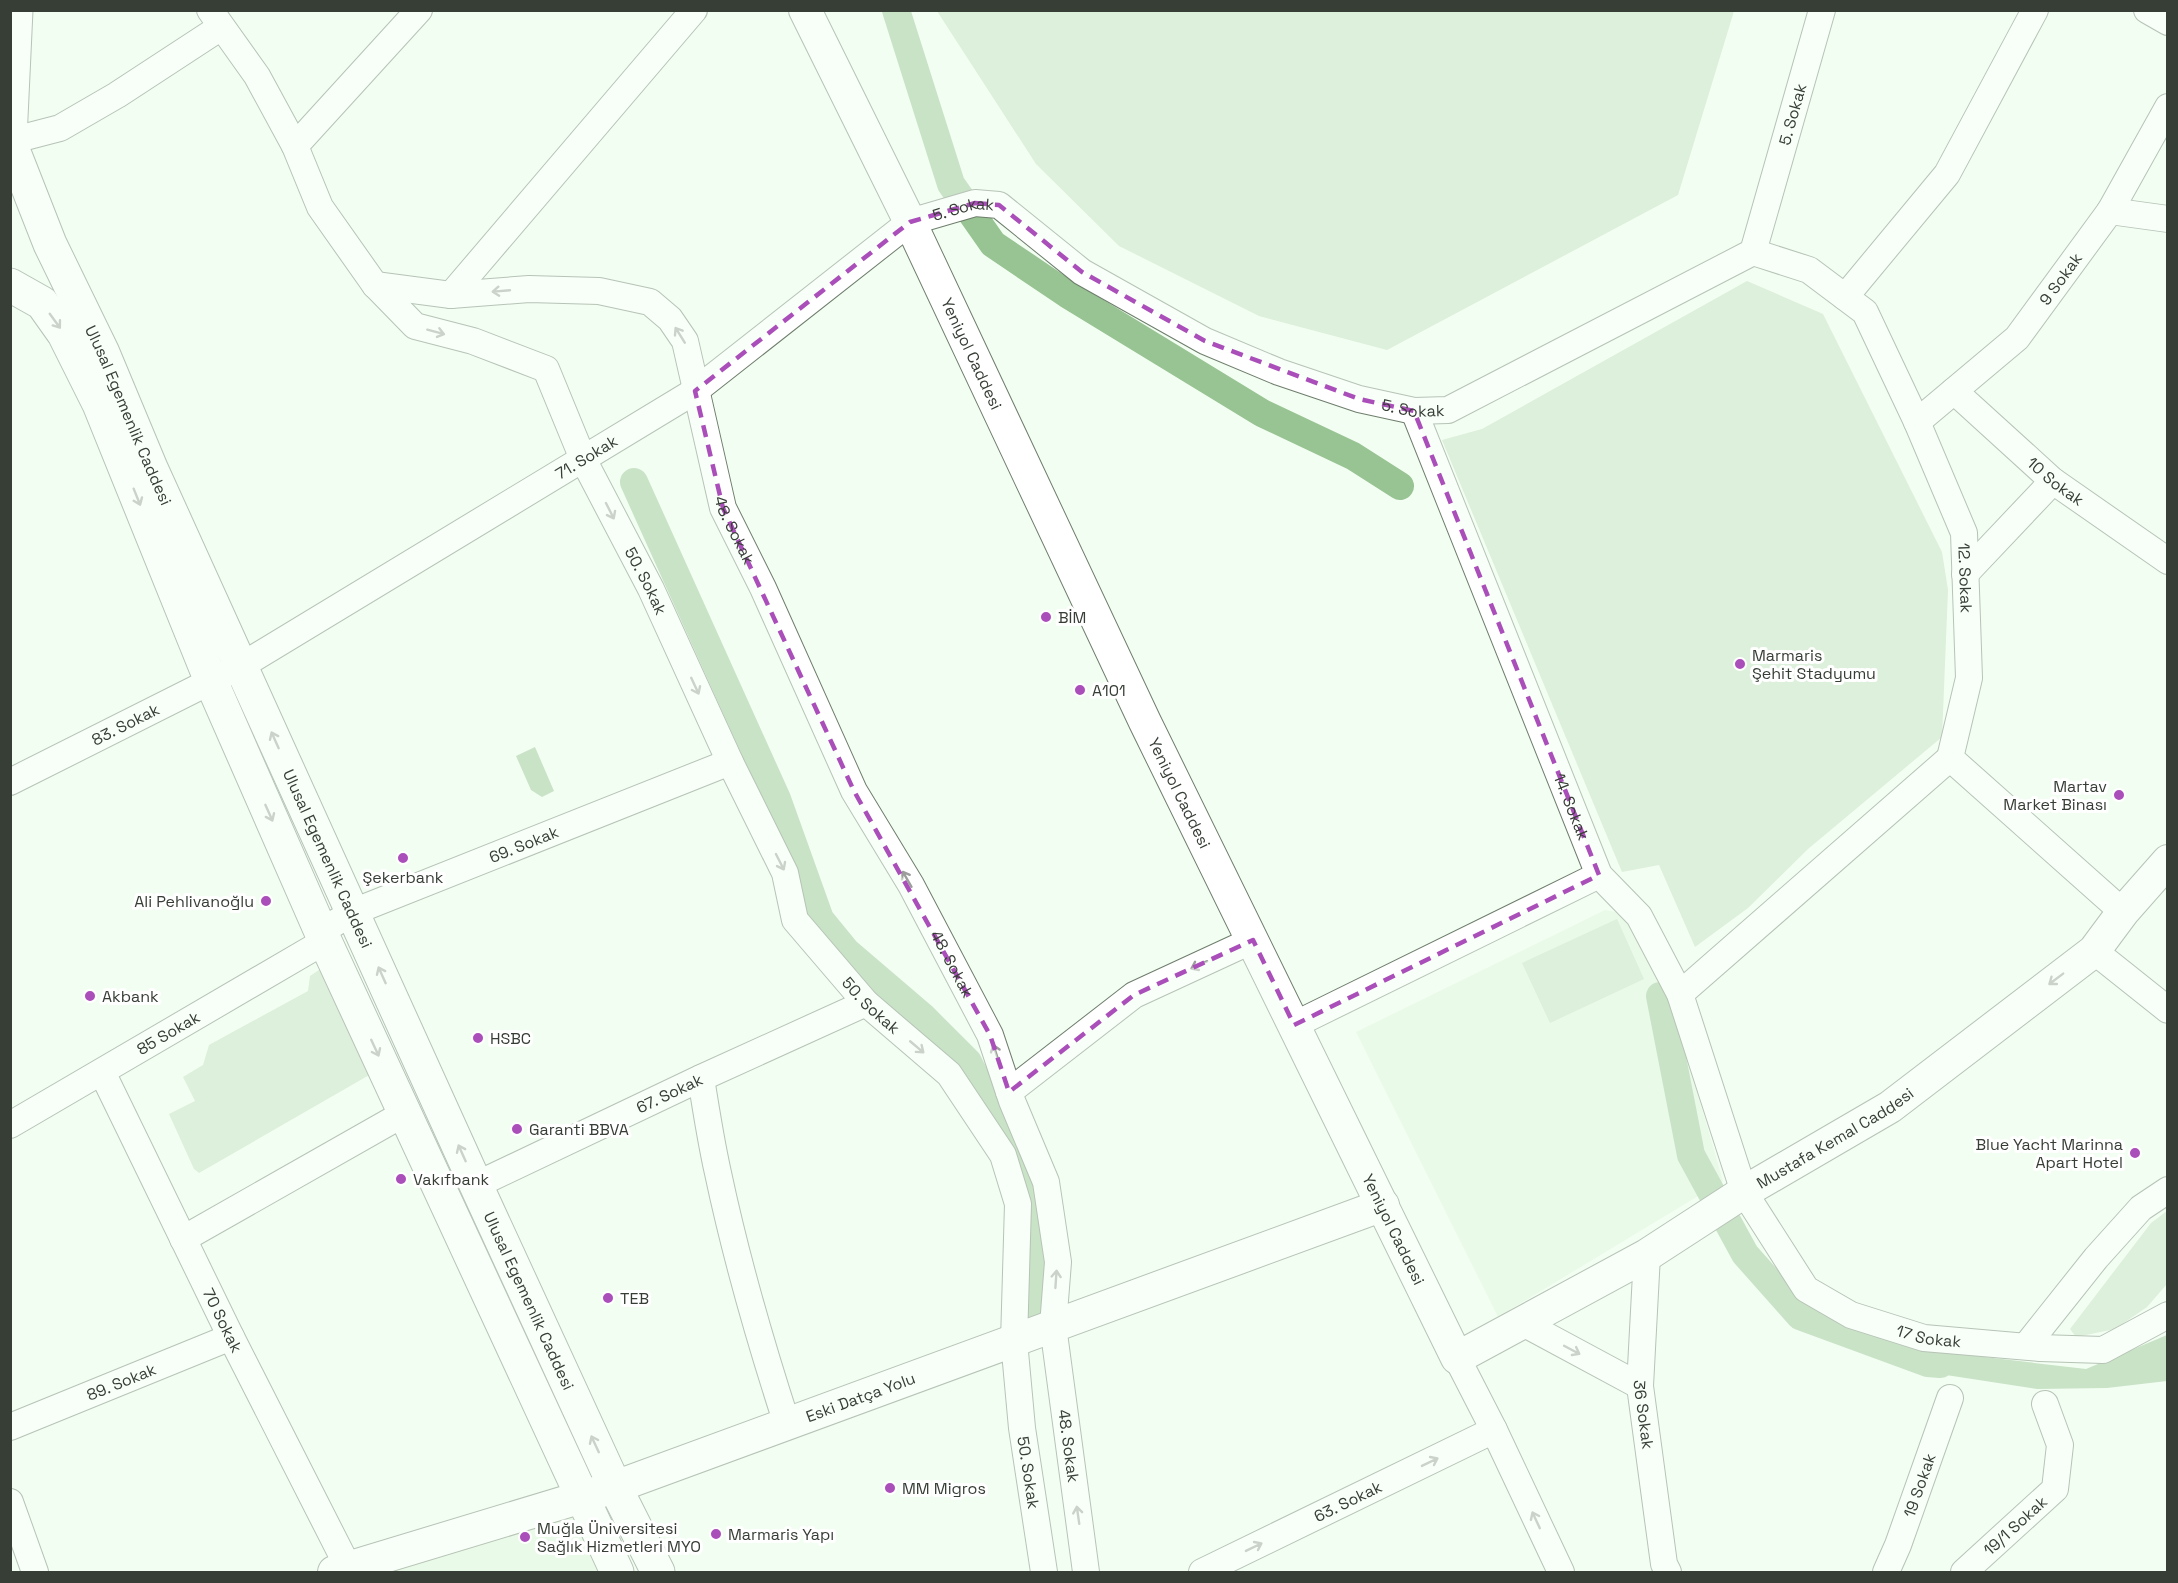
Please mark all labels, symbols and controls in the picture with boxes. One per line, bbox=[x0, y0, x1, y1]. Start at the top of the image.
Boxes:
street label: 5. Sokak bbox=[1774, 81, 1812, 148]
street label: 5. Sokak bbox=[930, 193, 995, 226]
street label: 9 Sokak bbox=[2035, 248, 2087, 309]
one-way arrow bbox=[492, 286, 512, 297]
street label: Yeniyol Caddesi bbox=[936, 295, 1007, 413]
one-way arrow bbox=[49, 312, 61, 328]
street label: Ulusal Egemenlik Caddesi bbox=[80, 322, 176, 509]
one-way arrow bbox=[427, 327, 446, 338]
one-way arrow bbox=[674, 327, 686, 344]
street label: 5. Sokak bbox=[1380, 394, 1445, 423]
street label: 71. Sokak bbox=[551, 430, 622, 484]
street label: 10 Sokak bbox=[2022, 453, 2088, 511]
one-way arrow bbox=[132, 488, 143, 506]
street label: 48. Sokak bbox=[710, 494, 760, 568]
one-way arrow bbox=[605, 501, 617, 519]
street label: 12. Sokak bbox=[1953, 543, 1977, 614]
street label: 50. Sokak bbox=[620, 544, 672, 619]
place label: BİM bbox=[1058, 607, 1086, 628]
marker: BİM bbox=[1039, 610, 1053, 624]
place label: Marmaris Şehit Stadyumu bbox=[1752, 645, 1876, 684]
marker: Marmaris Şehit Stadyumu bbox=[1733, 657, 1747, 671]
one-way arrow bbox=[690, 677, 702, 695]
place label: A101 bbox=[1092, 680, 1126, 701]
marker: A101 bbox=[1073, 683, 1087, 697]
street label: 83. Sokak bbox=[88, 699, 163, 750]
one-way arrow bbox=[268, 731, 280, 749]
street label: Yeniyol Caddesi bbox=[1143, 734, 1215, 852]
street label: Ulusal Egemenlik Caddesi bbox=[278, 766, 377, 951]
street label: 14. Sokak bbox=[1549, 770, 1594, 844]
place label: Martav Market Binası bbox=[2003, 776, 2107, 815]
marker: Martav Market Binası bbox=[2112, 788, 2126, 802]
one-way arrow bbox=[264, 803, 275, 821]
street label: 69. Sokak bbox=[486, 821, 562, 868]
marker: Şekerbank bbox=[396, 851, 410, 865]
one-way arrow bbox=[774, 852, 786, 870]
place label: Şekerbank bbox=[363, 867, 444, 888]
one-way arrow bbox=[901, 871, 913, 888]
place label: Ali Pehlivanoğlu bbox=[134, 891, 254, 912]
marker: Ali Pehlivanoğlu bbox=[259, 894, 273, 908]
street label: 48. Sokak bbox=[926, 926, 979, 1002]
one-way arrow bbox=[1191, 959, 1209, 971]
one-way arrow bbox=[375, 966, 387, 984]
street label: 50. Sokak bbox=[837, 973, 905, 1039]
one-way arrow bbox=[2049, 973, 2065, 986]
place label: Akbank bbox=[102, 986, 159, 1007]
marker: Akbank bbox=[83, 989, 97, 1003]
street label: 85 Sokak bbox=[133, 1006, 204, 1060]
place label: HSBC bbox=[490, 1028, 531, 1049]
marker: HSBC bbox=[471, 1031, 485, 1045]
one-way arrow bbox=[369, 1039, 381, 1057]
one-way arrow bbox=[909, 1040, 925, 1053]
one-way arrow bbox=[989, 1044, 1000, 1063]
street label: 67. Sokak bbox=[633, 1069, 706, 1118]
street label: Mustafa Kemal Caddesi bbox=[1753, 1083, 1918, 1194]
place label: Garanti BBVA bbox=[529, 1119, 629, 1140]
marker: Garanti BBVA bbox=[510, 1122, 524, 1136]
place label: Blue Yacht Marinna Apart Hotel bbox=[1975, 1134, 2123, 1173]
one-way arrow bbox=[455, 1144, 467, 1162]
marker: Blue Yacht Marinna Apart Hotel bbox=[2128, 1146, 2142, 1160]
place label: Vakıfbank bbox=[413, 1169, 489, 1190]
street label: Yeniyol Caddesi bbox=[1357, 1170, 1429, 1288]
marker: Vakıfbank bbox=[394, 1172, 408, 1186]
street label: Ulusal Egemenlik Caddesi bbox=[479, 1208, 579, 1394]
one-way arrow bbox=[1051, 1270, 1062, 1290]
street label: 70 Sokak bbox=[198, 1285, 247, 1356]
place label: TEB bbox=[620, 1288, 649, 1309]
marker: TEB bbox=[601, 1291, 615, 1305]
street label: 17 Sokak bbox=[1893, 1320, 1962, 1352]
one-way arrow bbox=[1563, 1345, 1581, 1356]
street label: 89. Sokak bbox=[83, 1359, 160, 1406]
street label: Eski Datça Yolu bbox=[803, 1368, 918, 1427]
street label: 36 Sokak bbox=[1629, 1379, 1658, 1451]
street label: 48. Sokak bbox=[1053, 1408, 1084, 1484]
street label: 50. Sokak bbox=[1012, 1435, 1044, 1511]
one-way arrow bbox=[589, 1436, 601, 1454]
street label: 19 Sokak bbox=[1899, 1450, 1941, 1520]
one-way arrow bbox=[1420, 1455, 1438, 1467]
street label: 63. Sokak bbox=[1310, 1476, 1386, 1527]
place label: MM Migros bbox=[902, 1478, 986, 1499]
marker: MM Migros bbox=[883, 1481, 897, 1495]
street label: 19/1 Sokak bbox=[1979, 1491, 2052, 1560]
one-way arrow bbox=[1072, 1505, 1083, 1525]
one-way arrow bbox=[1530, 1511, 1541, 1529]
place label: Muğla Üniversitesi Sağlık Hizmetleri MYO bbox=[537, 1518, 701, 1557]
place label: Marmaris Yapı bbox=[728, 1524, 834, 1545]
marker: Marmaris Yapı bbox=[709, 1527, 723, 1541]
marker: Muğla Üniversitesi Sağlık Hizmetleri MYO bbox=[518, 1530, 532, 1544]
one-way arrow bbox=[1245, 1540, 1263, 1552]

